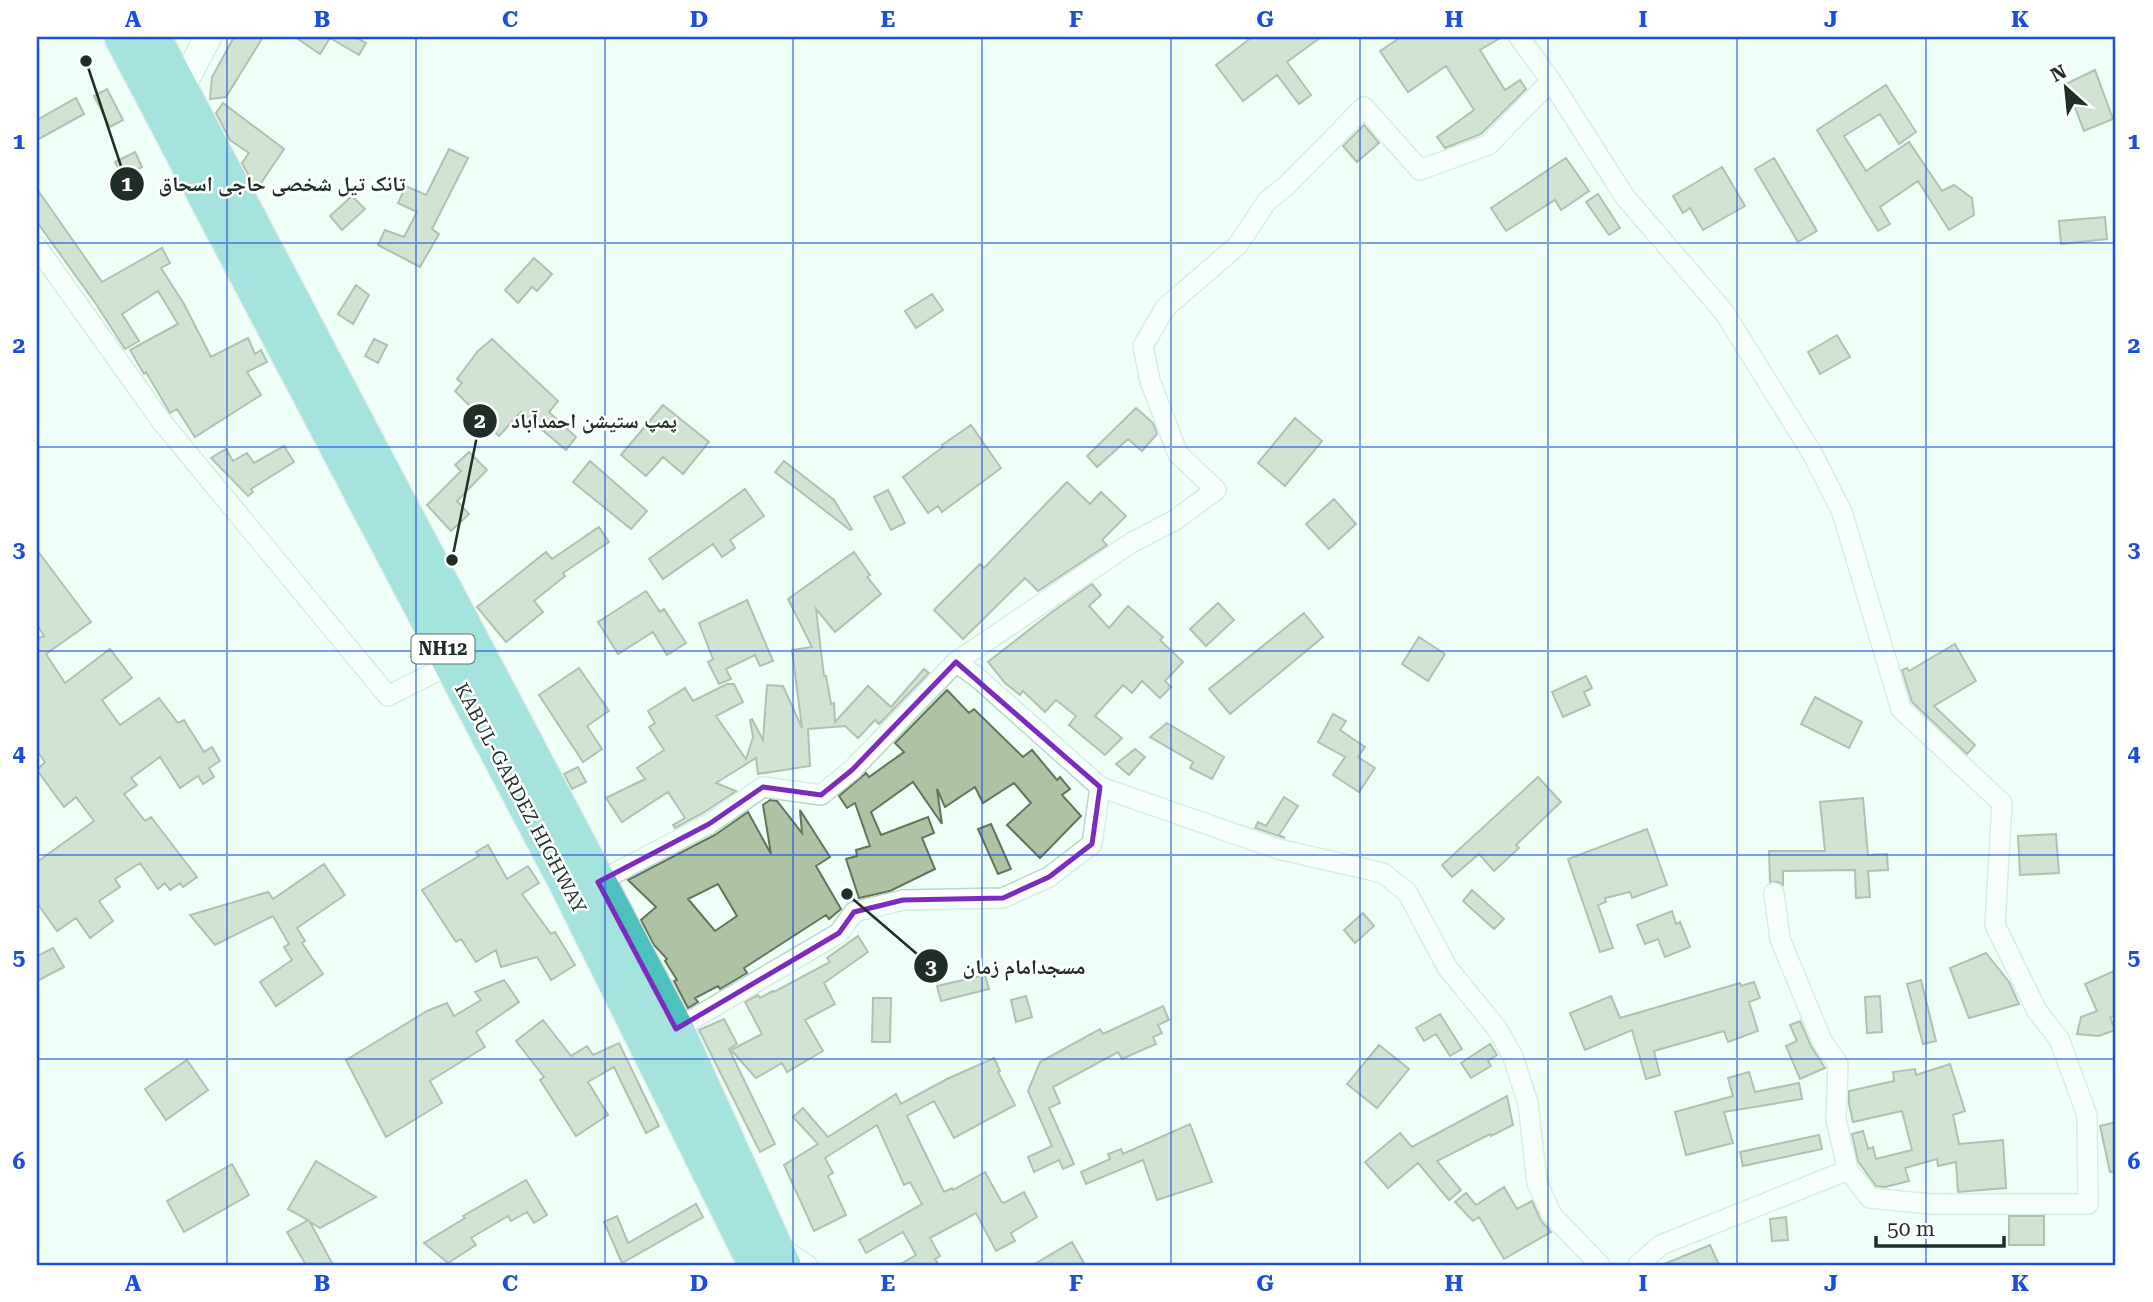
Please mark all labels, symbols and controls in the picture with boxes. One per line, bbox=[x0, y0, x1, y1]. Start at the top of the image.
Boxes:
text: A bbox=[125, 6, 142, 33]
text: B bbox=[314, 6, 330, 33]
text: C bbox=[502, 6, 518, 33]
text: D bbox=[690, 6, 708, 33]
text: E bbox=[881, 6, 895, 33]
text: F bbox=[1069, 6, 1083, 33]
text: G bbox=[1256, 6, 1274, 33]
text: H bbox=[1445, 6, 1464, 33]
text: I bbox=[1638, 6, 1648, 33]
text: J bbox=[1824, 6, 1838, 33]
text: K bbox=[2011, 6, 2029, 33]
north arrow bbox=[2030, 52, 2100, 122]
text: N bbox=[2047, 60, 2071, 87]
text: 1 bbox=[13, 128, 26, 155]
text: 1 bbox=[2128, 128, 2141, 155]
callout: تانک تیل شخصی حاجی اسحاق bbox=[110, 163, 420, 205]
text: 1 bbox=[121, 172, 133, 196]
text: تانک تیل شخصی حاجی اسحاق bbox=[159, 172, 406, 197]
text: 2 bbox=[13, 332, 25, 359]
text: 2 bbox=[2128, 332, 2140, 359]
callout: پمپ ستیشن احمدآباد bbox=[462, 400, 691, 442]
text: 2 bbox=[474, 409, 486, 433]
text: پمپ ستیشن احمدآباد bbox=[511, 409, 677, 434]
text: 3 bbox=[13, 536, 26, 563]
text: 3 bbox=[2128, 536, 2141, 563]
road number: NH12 bbox=[412, 634, 474, 664]
street label: KABUL-GARDEZ HIGHWAY bbox=[450, 679, 591, 917]
text: 4 bbox=[13, 740, 26, 767]
text: 4 bbox=[2128, 740, 2141, 767]
text: 5 bbox=[13, 944, 26, 971]
text: 5 bbox=[2128, 944, 2141, 971]
callout: مسجدامام زمان bbox=[913, 945, 1099, 987]
text: 3 bbox=[925, 955, 937, 979]
text: مسجدامام زمان bbox=[963, 955, 1085, 981]
text: 6 bbox=[13, 1148, 26, 1175]
text: 6 bbox=[2128, 1148, 2141, 1175]
scale bar bbox=[1876, 1204, 2004, 1248]
text: 50 m bbox=[1887, 1217, 1935, 1241]
text: A bbox=[125, 1270, 142, 1297]
text: B bbox=[314, 1270, 330, 1297]
text: C bbox=[502, 1270, 518, 1297]
text: D bbox=[690, 1270, 708, 1297]
text: E bbox=[881, 1270, 895, 1297]
text: F bbox=[1069, 1270, 1083, 1297]
text: G bbox=[1256, 1270, 1274, 1297]
text: H bbox=[1445, 1270, 1464, 1297]
text: I bbox=[1638, 1270, 1648, 1297]
text: J bbox=[1824, 1270, 1838, 1297]
text: K bbox=[2011, 1270, 2029, 1297]

